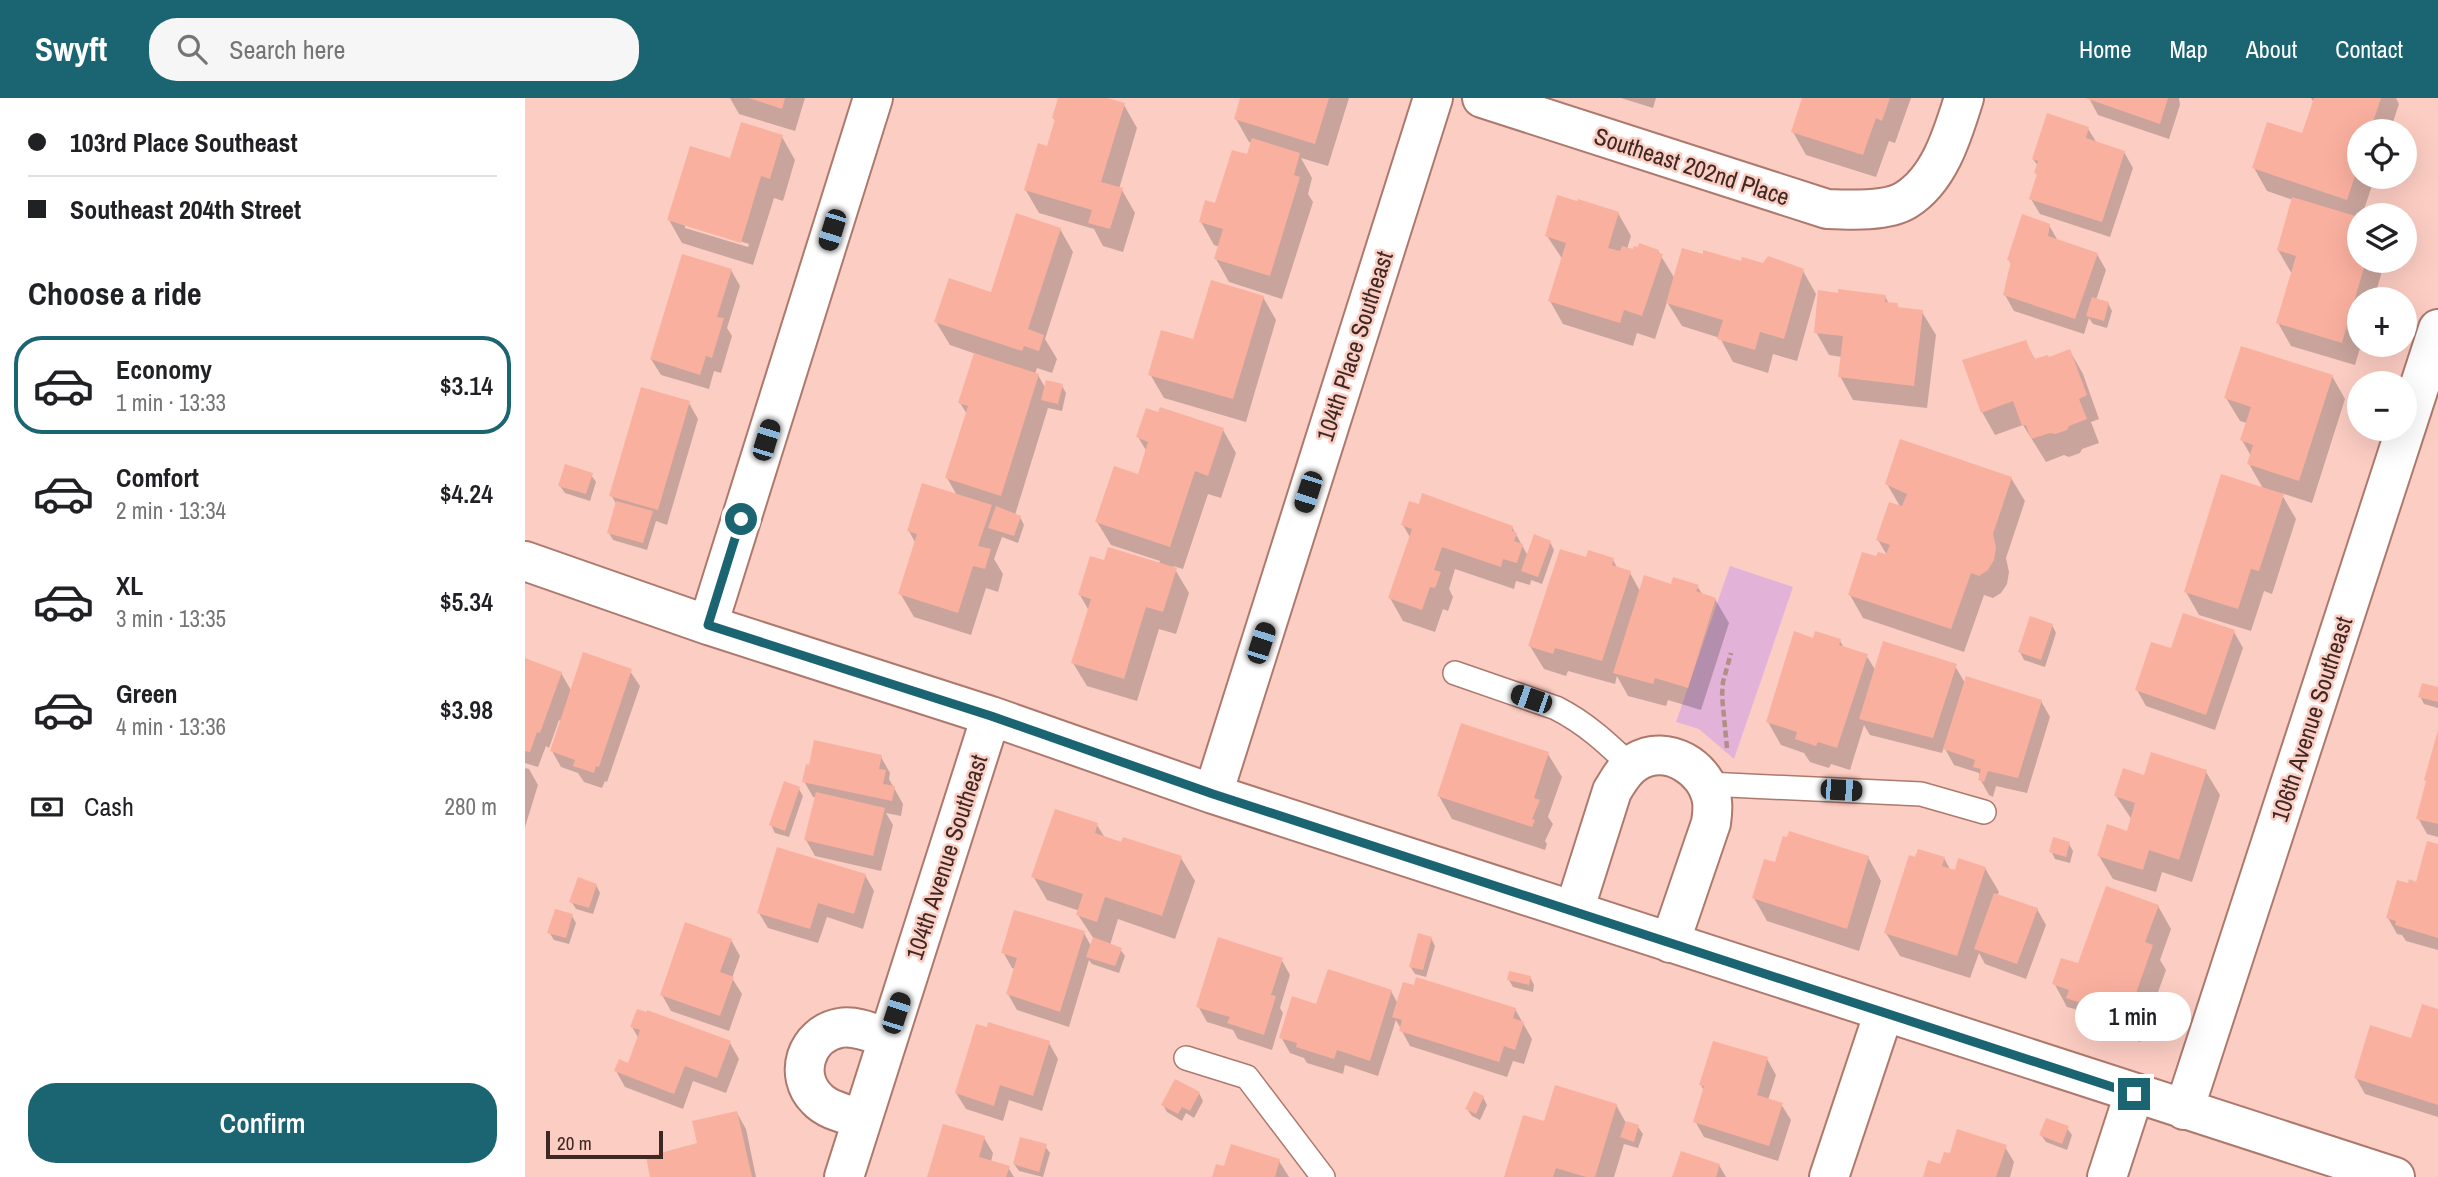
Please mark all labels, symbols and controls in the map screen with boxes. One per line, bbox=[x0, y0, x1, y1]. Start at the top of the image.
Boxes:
search box bbox=[149, 18, 639, 81]
text: Swyft bbox=[35, 27, 107, 71]
icon: search bbox=[173, 30, 211, 68]
text: Search here bbox=[229, 32, 345, 67]
text: Home bbox=[2079, 33, 2131, 65]
text: Map bbox=[2169, 33, 2208, 65]
text: About bbox=[2246, 33, 2297, 65]
text: Contact bbox=[2335, 33, 2403, 65]
street label: Southeast 202nd Place bbox=[1590, 119, 1794, 213]
map controls bbox=[2347, 119, 2417, 441]
button: locate bbox=[2347, 119, 2417, 189]
text: 103rd Place Southeast bbox=[70, 125, 298, 160]
text: Southeast 204th Street bbox=[70, 192, 301, 227]
button: layers bbox=[2347, 203, 2417, 273]
car bbox=[816, 207, 849, 253]
street label: 104th Place Southeast bbox=[1308, 246, 1400, 445]
text: Choose a ride bbox=[28, 272, 202, 315]
button: + bbox=[2347, 287, 2417, 357]
text: Economy bbox=[116, 352, 212, 387]
icon: car bbox=[32, 354, 95, 417]
text: $3.14 bbox=[440, 368, 493, 403]
button: − bbox=[2347, 371, 2417, 441]
text: 1 min · 13:33 bbox=[116, 387, 226, 418]
car bbox=[750, 417, 783, 463]
text: Comfort bbox=[116, 460, 199, 495]
icon: car bbox=[32, 462, 95, 525]
car bbox=[1292, 469, 1325, 515]
text: $4.24 bbox=[440, 476, 493, 511]
text: 2 min · 13:34 bbox=[116, 495, 226, 526]
route start bbox=[725, 503, 757, 535]
text: XL bbox=[116, 568, 143, 603]
icon: car bbox=[32, 570, 95, 633]
text: $5.34 bbox=[440, 584, 493, 619]
text: 3 min · 13:35 bbox=[116, 603, 226, 634]
street label: 106th Avenue Southeast bbox=[2263, 612, 2359, 826]
car bbox=[1245, 620, 1278, 666]
text: Green bbox=[116, 676, 178, 711]
icon: car bbox=[32, 678, 95, 741]
car bbox=[1508, 682, 1555, 716]
text: $3.98 bbox=[440, 692, 493, 727]
text: 4 min · 13:36 bbox=[116, 711, 226, 742]
street label: 104th Avenue Southeast bbox=[898, 750, 994, 964]
car bbox=[1820, 778, 1863, 802]
icon: cash bbox=[28, 788, 66, 826]
text: Cash bbox=[84, 789, 134, 824]
text: 280 m bbox=[445, 791, 497, 822]
car bbox=[880, 990, 913, 1036]
callout: 1 min bbox=[2076, 992, 2192, 1042]
text: 1 min bbox=[2109, 1001, 2157, 1032]
route end bbox=[2118, 1078, 2150, 1110]
button: Confirm bbox=[28, 1083, 497, 1163]
scale bar bbox=[546, 1128, 663, 1160]
text: 20 m bbox=[557, 1130, 592, 1156]

